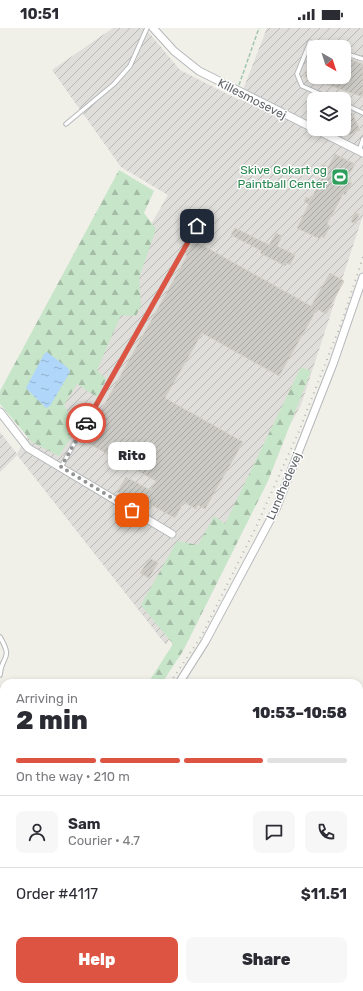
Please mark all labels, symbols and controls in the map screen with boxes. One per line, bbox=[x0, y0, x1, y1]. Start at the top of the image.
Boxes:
text: 10:51 bbox=[20, 5, 59, 23]
north arrow bbox=[307, 40, 351, 84]
map controls bbox=[307, 40, 351, 136]
street label: Killesmosevej bbox=[215, 76, 289, 122]
button: layers bbox=[307, 92, 351, 136]
place label: Skive Gokart og Paintball Center bbox=[238, 163, 327, 191]
sports icon: Skive Gokart og Paintball Center bbox=[330, 167, 350, 187]
pin bbox=[180, 209, 214, 243]
icon: home bbox=[186, 215, 208, 237]
courier bbox=[66, 403, 106, 443]
icon: car bbox=[75, 412, 97, 434]
callout: Rito bbox=[108, 442, 156, 470]
text: Rito bbox=[118, 448, 146, 463]
street label: Lundhedevej bbox=[263, 450, 305, 522]
pin bbox=[115, 493, 149, 527]
icon: bag bbox=[121, 499, 143, 521]
text: Arriving in bbox=[16, 691, 78, 706]
text: 10:53–10:58 bbox=[252, 704, 347, 722]
text: 2 min bbox=[16, 705, 88, 736]
text: On the way · 210 m bbox=[16, 769, 130, 784]
button: person bbox=[16, 811, 58, 853]
button: chat bbox=[253, 811, 295, 853]
button: phone bbox=[305, 811, 347, 853]
text: Sam bbox=[68, 815, 101, 833]
text: Courier · 4.7 bbox=[68, 833, 140, 848]
text: Order #4117 bbox=[16, 885, 98, 903]
text: $11.51 bbox=[301, 885, 347, 903]
button: Help bbox=[16, 937, 178, 983]
button: Share bbox=[186, 937, 347, 983]

